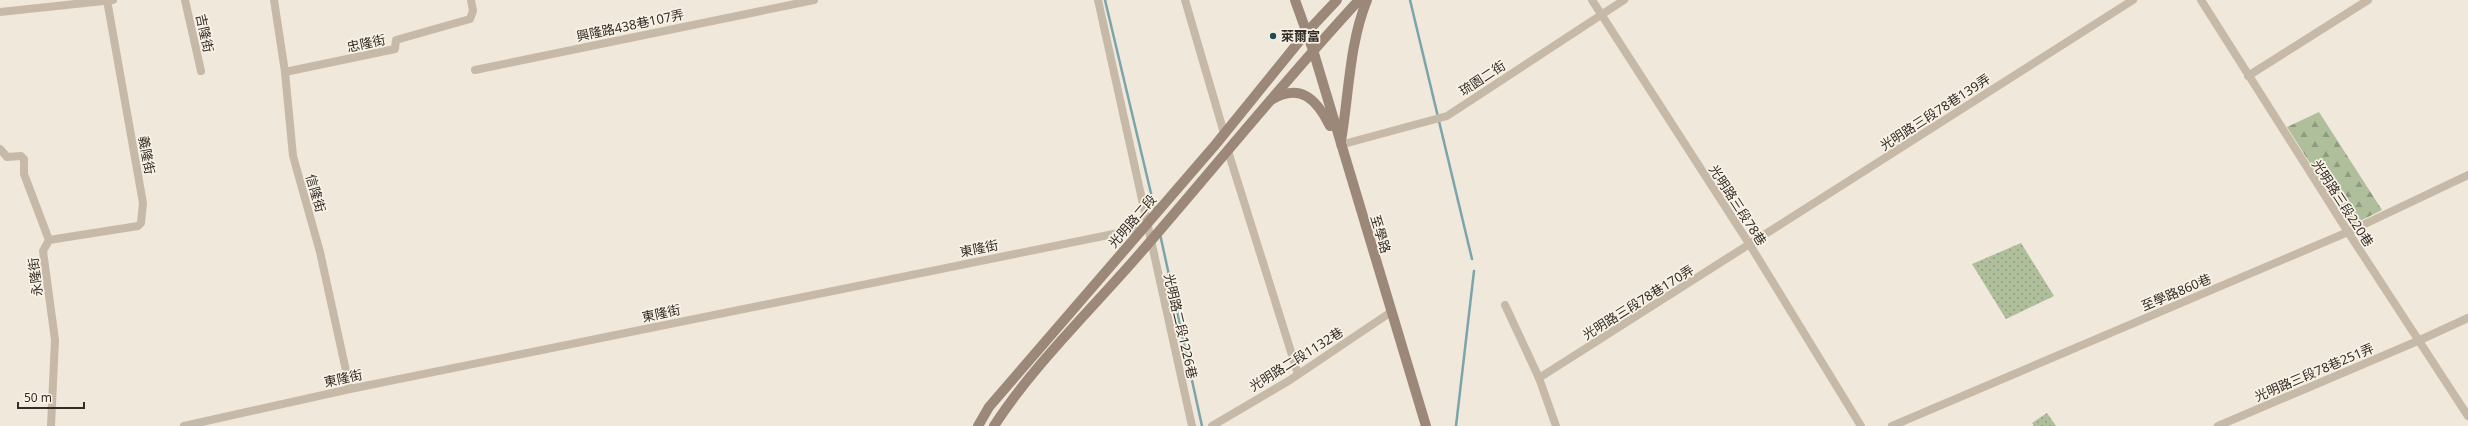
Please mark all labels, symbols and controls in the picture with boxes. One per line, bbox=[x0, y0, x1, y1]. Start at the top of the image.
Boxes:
street label: 興隆路438巷107弄 bbox=[575, 5, 685, 45]
street label: 吉隆街 bbox=[192, 12, 218, 54]
place label: 萊爾富 bbox=[1281, 27, 1320, 45]
street label: 忠隆街 bbox=[345, 30, 387, 56]
marker: 萊爾富 bbox=[1268, 31, 1278, 41]
street label: 琉園二街 bbox=[1455, 56, 1509, 100]
street label: 光明路三段78巷139弄 bbox=[1876, 70, 1994, 154]
street label: 義隆街 bbox=[135, 134, 159, 176]
street label: 光明路三段220巷 bbox=[2308, 156, 2378, 250]
street label: 光明路三段78巷 bbox=[1705, 161, 1771, 249]
street label: 信隆街 bbox=[302, 172, 330, 214]
street label: 光明路二段 bbox=[1104, 191, 1160, 251]
street label: 至學路 bbox=[1367, 213, 1395, 255]
street label: 東隆街 bbox=[958, 235, 1000, 261]
street label: 永隆街 bbox=[24, 257, 46, 297]
street label: 光明路三段78巷170弄 bbox=[1579, 260, 1697, 344]
street label: 至學路860巷 bbox=[2138, 269, 2214, 315]
street label: 光明路二段1226巷 bbox=[1160, 271, 1202, 381]
street label: 東隆街 bbox=[640, 300, 682, 326]
street label: 光明路二段1132巷 bbox=[1246, 323, 1346, 395]
street label: 光明路三段78巷251弄 bbox=[2251, 339, 2377, 405]
street label: 東隆街 bbox=[322, 365, 364, 391]
scale bar bbox=[18, 384, 84, 410]
text: 50 m bbox=[24, 389, 52, 406]

